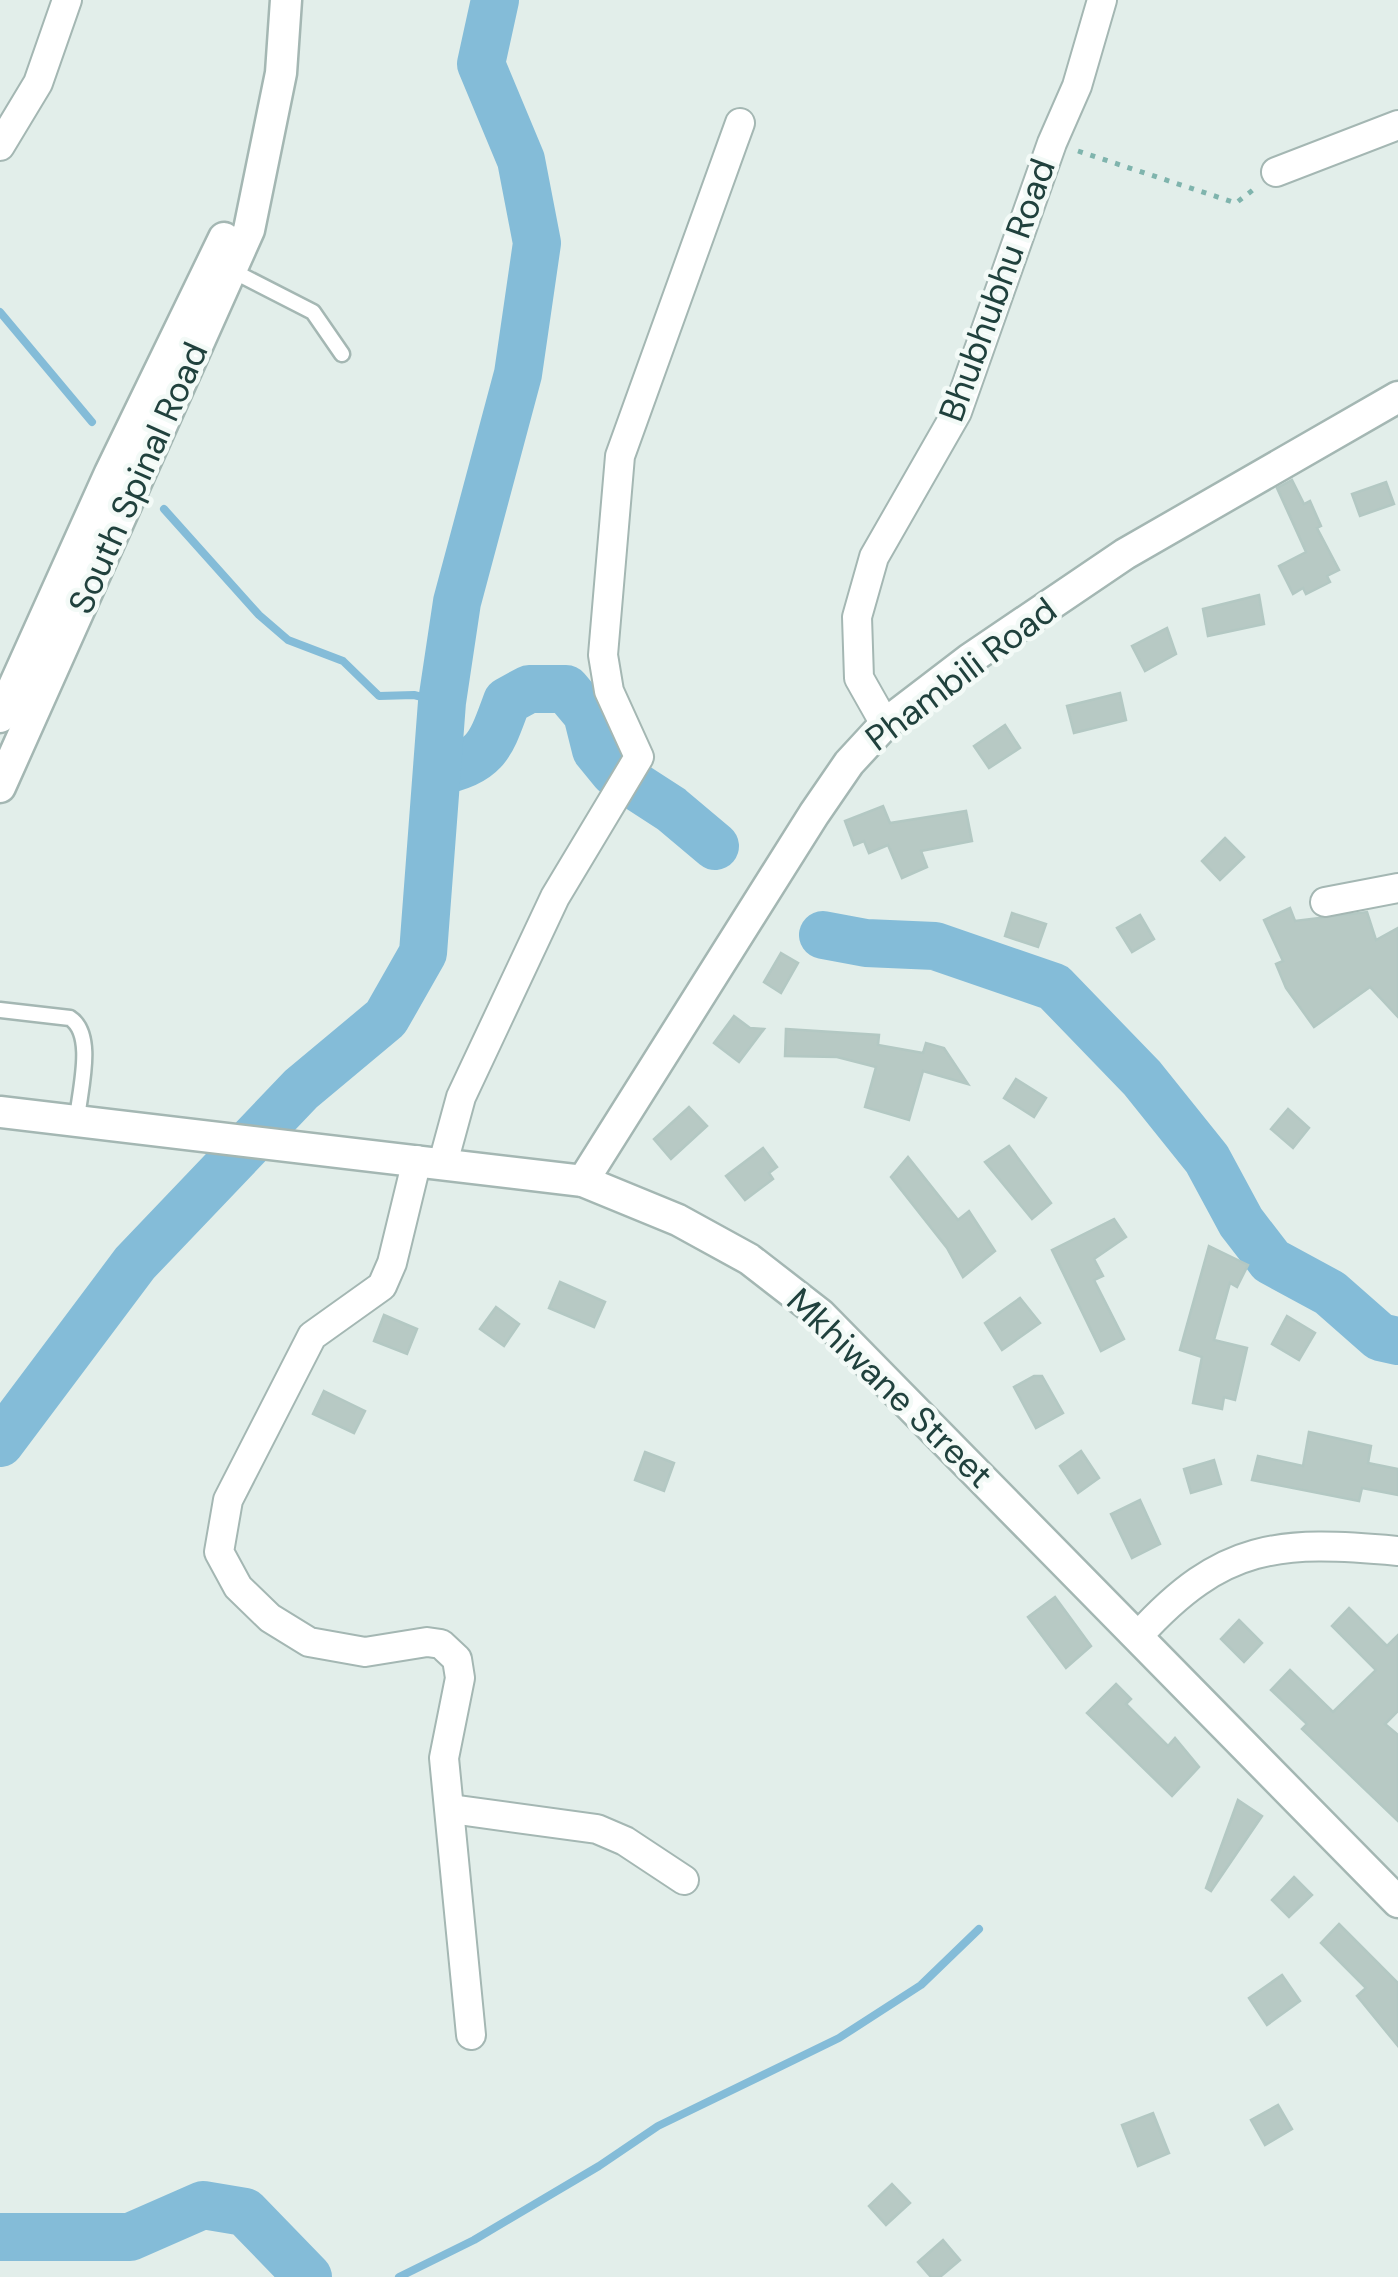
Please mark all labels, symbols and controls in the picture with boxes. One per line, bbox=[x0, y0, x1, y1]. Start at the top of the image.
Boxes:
street label: Bhubhubhu Road bbox=[928, 152, 1066, 428]
street label: South Spinal Road bbox=[57, 335, 219, 621]
street label: Phambili Road bbox=[856, 587, 1066, 761]
street label: Mkhiwane Street bbox=[777, 1278, 1003, 1498]

